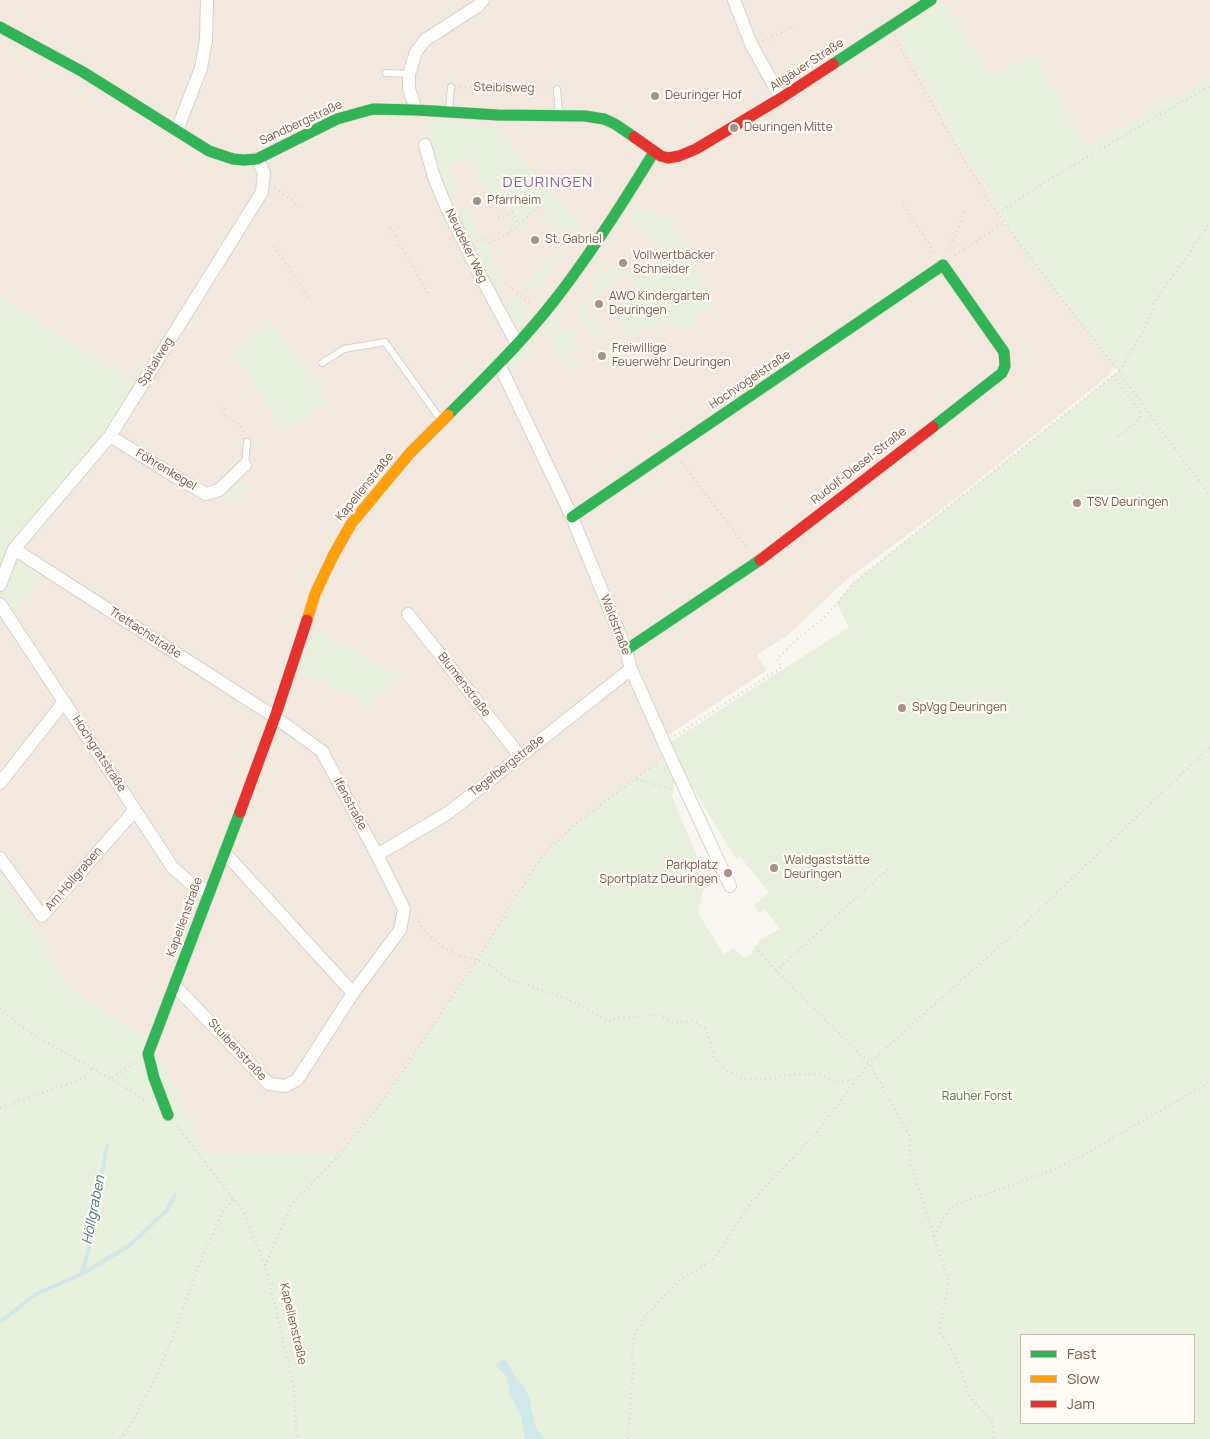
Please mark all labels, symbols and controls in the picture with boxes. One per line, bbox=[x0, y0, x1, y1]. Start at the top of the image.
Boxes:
street label: Allgäuer Straße bbox=[767, 36, 847, 94]
street label: Steibisweg bbox=[473, 80, 535, 96]
place label: Deuringer Hof bbox=[665, 89, 742, 103]
marker: Deuringer Hof bbox=[649, 90, 661, 102]
street label: Sandbergstraße bbox=[257, 98, 345, 148]
place label: Deuringen Mitte bbox=[744, 121, 833, 135]
marker: Deuringen Mitte bbox=[728, 122, 740, 134]
district label: DEURINGEN bbox=[501, 174, 595, 192]
place label: Pfarrheim bbox=[487, 194, 541, 208]
marker: Pfarrheim bbox=[471, 195, 483, 207]
street label: Neudeker Weg bbox=[442, 207, 490, 285]
place label: St. Gabriel bbox=[545, 233, 602, 247]
marker: St. Gabriel bbox=[529, 234, 541, 246]
place label: Vollwertbäcker Schneider bbox=[633, 249, 715, 277]
marker: Vollwertbäcker Schneider bbox=[617, 257, 629, 269]
place label: AWO Kindergarten Deuringen bbox=[609, 290, 710, 318]
marker: AWO Kindergarten Deuringen bbox=[593, 298, 605, 310]
street label: Spitalweg bbox=[135, 335, 177, 389]
place label: Freiwillige Feuerwehr Deuringen bbox=[612, 342, 731, 370]
street label: Hochvogelstraße bbox=[707, 347, 793, 413]
marker: Freiwillige Feuerwehr Deuringen bbox=[596, 350, 608, 362]
street label: Rudolf-Diesel-Straße bbox=[808, 424, 910, 508]
street label: Föhrenkegel bbox=[133, 446, 199, 494]
street label: Kapellenstraße bbox=[333, 450, 397, 524]
place label: TSV Deuringen bbox=[1087, 496, 1168, 510]
marker: TSV Deuringen bbox=[1071, 497, 1083, 509]
street label: Waldstraße bbox=[597, 593, 633, 657]
street label: Trettachstraße bbox=[106, 604, 184, 662]
street label: Blumenstraße bbox=[434, 650, 494, 720]
place label: SpVgg Deuringen bbox=[912, 701, 1007, 715]
marker: SpVgg Deuringen bbox=[896, 702, 908, 714]
street label: Hochgratstraße bbox=[69, 713, 129, 795]
street label: Tegelbergstraße bbox=[467, 732, 547, 800]
street label: Ifenstraße bbox=[330, 776, 370, 832]
street label: Am Höllgraben bbox=[42, 844, 106, 914]
place label: Waldgaststätte Deuringen bbox=[784, 854, 870, 882]
place label: Parkplatz Sportplatz Deuringen bbox=[600, 859, 718, 887]
marker: Waldgaststätte Deuringen bbox=[768, 862, 780, 874]
marker: Parkplatz Sportplatz Deuringen bbox=[722, 867, 734, 879]
street label: Kapellenstraße bbox=[164, 875, 206, 959]
street label: Stuibenstraße bbox=[205, 1016, 269, 1084]
park label: Rauher Forst bbox=[942, 1090, 1012, 1104]
water label: Höllgraben bbox=[79, 1174, 109, 1246]
street label: Kapellenstraße bbox=[277, 1282, 309, 1366]
legend bbox=[1020, 1334, 1195, 1424]
text: Fast bbox=[1067, 1343, 1096, 1364]
text: Slow bbox=[1067, 1368, 1100, 1389]
text: Jam bbox=[1067, 1393, 1095, 1414]

